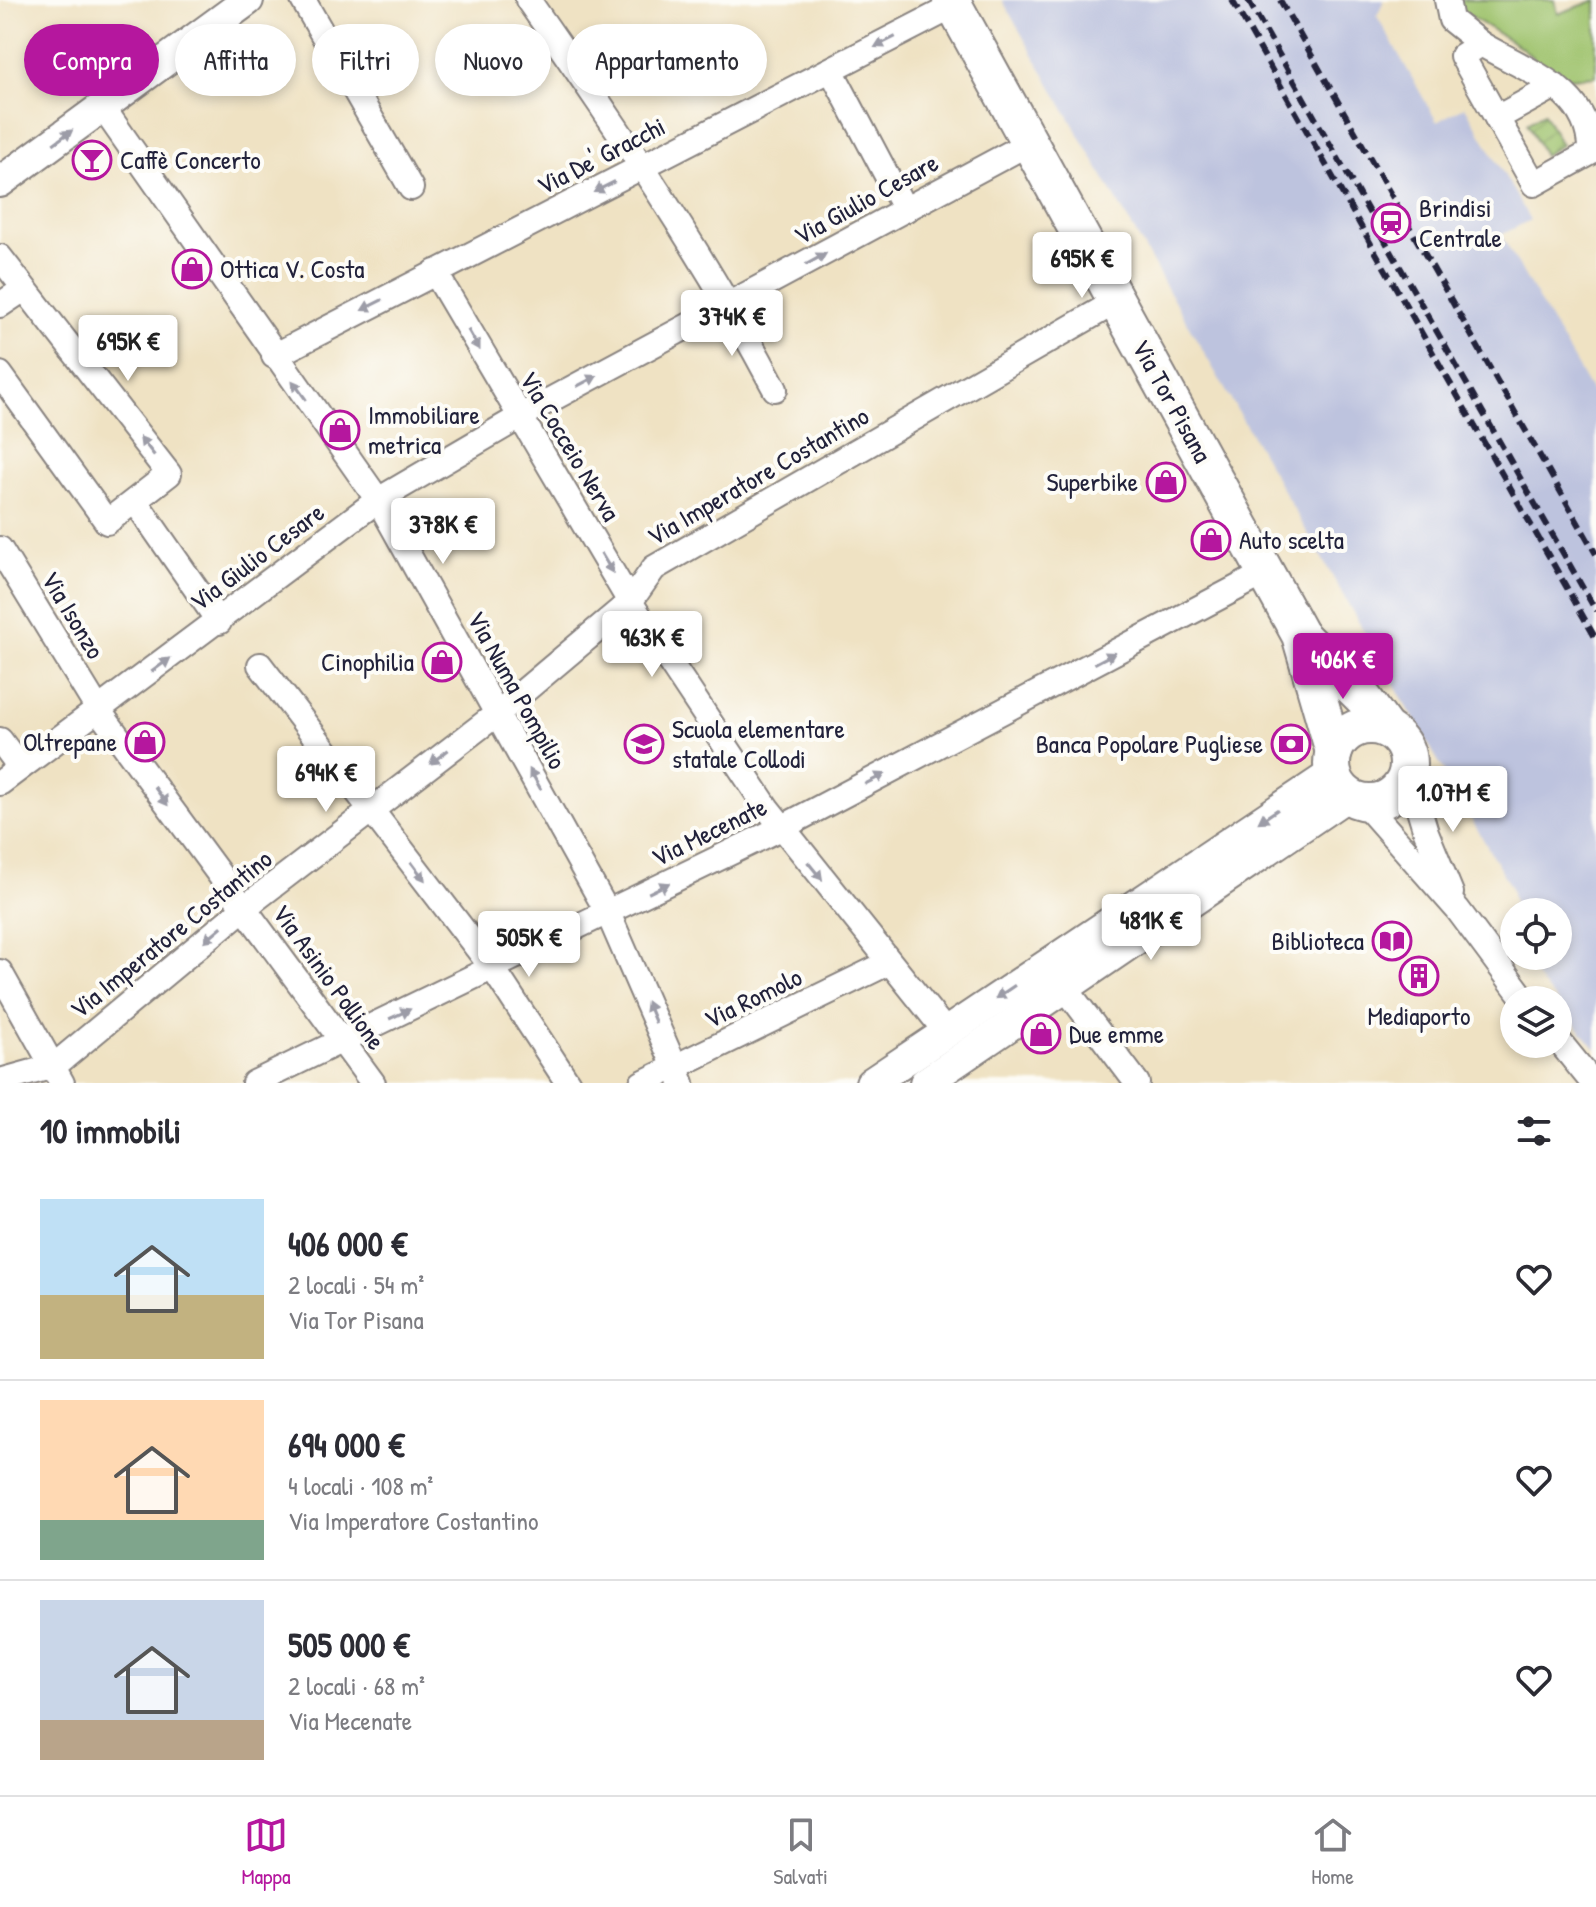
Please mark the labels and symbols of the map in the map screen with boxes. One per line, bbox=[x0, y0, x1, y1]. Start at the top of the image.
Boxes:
one-way arrow bbox=[874, 35, 896, 49]
street label: Via De' Gracchi bbox=[531, 108, 671, 203]
one-way arrow bbox=[53, 130, 74, 145]
bar icon: Caffè Concerto bbox=[71, 139, 113, 181]
place label: Caffè Concerto bbox=[120, 142, 261, 177]
street label: Via Giulio Cesare bbox=[787, 145, 944, 253]
one-way arrow bbox=[592, 180, 615, 193]
place label: Brindisi Centrale bbox=[1419, 190, 1502, 255]
station icon: Brindisi Centrale bbox=[1370, 202, 1412, 244]
pin: 695K € bbox=[1017, 232, 1147, 300]
shop icon: Ottica V. Costa bbox=[171, 248, 213, 290]
place label: Ottica V. Costa bbox=[220, 251, 364, 286]
one-way arrow bbox=[804, 252, 827, 265]
pin: 374K € bbox=[667, 290, 797, 358]
one-way arrow bbox=[361, 298, 384, 311]
pin: 695K € bbox=[63, 315, 193, 383]
one-way arrow bbox=[467, 329, 481, 351]
street label: Via Tor Pisana bbox=[1124, 333, 1221, 469]
street label: Via Cocceio Nerva bbox=[512, 364, 629, 527]
one-way arrow bbox=[575, 375, 598, 388]
one-way arrow bbox=[291, 380, 307, 400]
place label: Immobiliare metrica bbox=[368, 397, 480, 462]
street label: Via Imperatore Costantino bbox=[641, 398, 875, 553]
shop icon: Immobiliare metrica bbox=[319, 409, 361, 451]
one-way arrow bbox=[139, 436, 156, 456]
shop icon: Superbike bbox=[1145, 461, 1187, 503]
place label: Superbike bbox=[1047, 464, 1138, 499]
street label: Via Giulio Cesare bbox=[182, 495, 331, 619]
pin: 378K € bbox=[378, 498, 508, 566]
shop icon: Auto scelta bbox=[1190, 519, 1232, 561]
place label: Auto scelta bbox=[1239, 522, 1344, 557]
one-way arrow bbox=[600, 552, 614, 574]
street label: Via Isonzo bbox=[34, 564, 113, 665]
street label: Via Numa Pompilio bbox=[460, 605, 575, 775]
pin: 963K € bbox=[587, 611, 717, 679]
pin: 406K € bbox=[1278, 633, 1408, 701]
shop icon: Cinophilia bbox=[421, 641, 463, 683]
place label: Cinophilia bbox=[321, 644, 414, 679]
one-way arrow bbox=[1093, 651, 1116, 665]
one-way arrow bbox=[151, 657, 172, 673]
place label: Scuola elementare statale Collodi bbox=[672, 711, 845, 776]
shop icon: Oltrepane bbox=[124, 721, 166, 763]
school or university icon: Scuola elementare statale Collodi bbox=[623, 723, 665, 765]
bank icon: Banca Popolare Pugliese bbox=[1270, 723, 1312, 765]
place label: Oltrepane bbox=[23, 724, 117, 759]
place label: Banca Popolare Pugliese bbox=[1036, 726, 1263, 761]
pin: 694K € bbox=[261, 746, 391, 814]
one-way arrow bbox=[429, 749, 450, 764]
pin: 1.07M € bbox=[1379, 766, 1527, 834]
one-way arrow bbox=[528, 768, 542, 791]
one-way arrow bbox=[863, 773, 886, 786]
one-way arrow bbox=[153, 786, 169, 806]
street label: Via Mecenate bbox=[645, 789, 772, 874]
one-way arrow bbox=[1257, 808, 1278, 823]
street label: Via Imperatore Costantino bbox=[62, 841, 279, 1026]
one-way arrow bbox=[410, 861, 426, 881]
one-way arrow bbox=[806, 861, 823, 881]
one-way arrow bbox=[648, 881, 671, 895]
pin: 481K € bbox=[1086, 894, 1216, 962]
street label: Via Asinio Pollione bbox=[265, 897, 394, 1056]
pin: 505K € bbox=[464, 911, 594, 979]
library icon: Biblioteca bbox=[1371, 920, 1413, 962]
place label: Biblioteca bbox=[1271, 923, 1364, 958]
one-way arrow bbox=[203, 925, 223, 942]
building icon: Mediaporto bbox=[1398, 955, 1440, 997]
street label: Via Romolo bbox=[698, 959, 807, 1036]
one-way arrow bbox=[995, 984, 1016, 999]
place label: Mediaporto bbox=[1367, 998, 1471, 1033]
one-way arrow bbox=[645, 1000, 658, 1023]
one-way arrow bbox=[388, 1007, 412, 1020]
shop icon: Due emme bbox=[1020, 1013, 1062, 1055]
place label: Due emme bbox=[1069, 1016, 1164, 1051]

